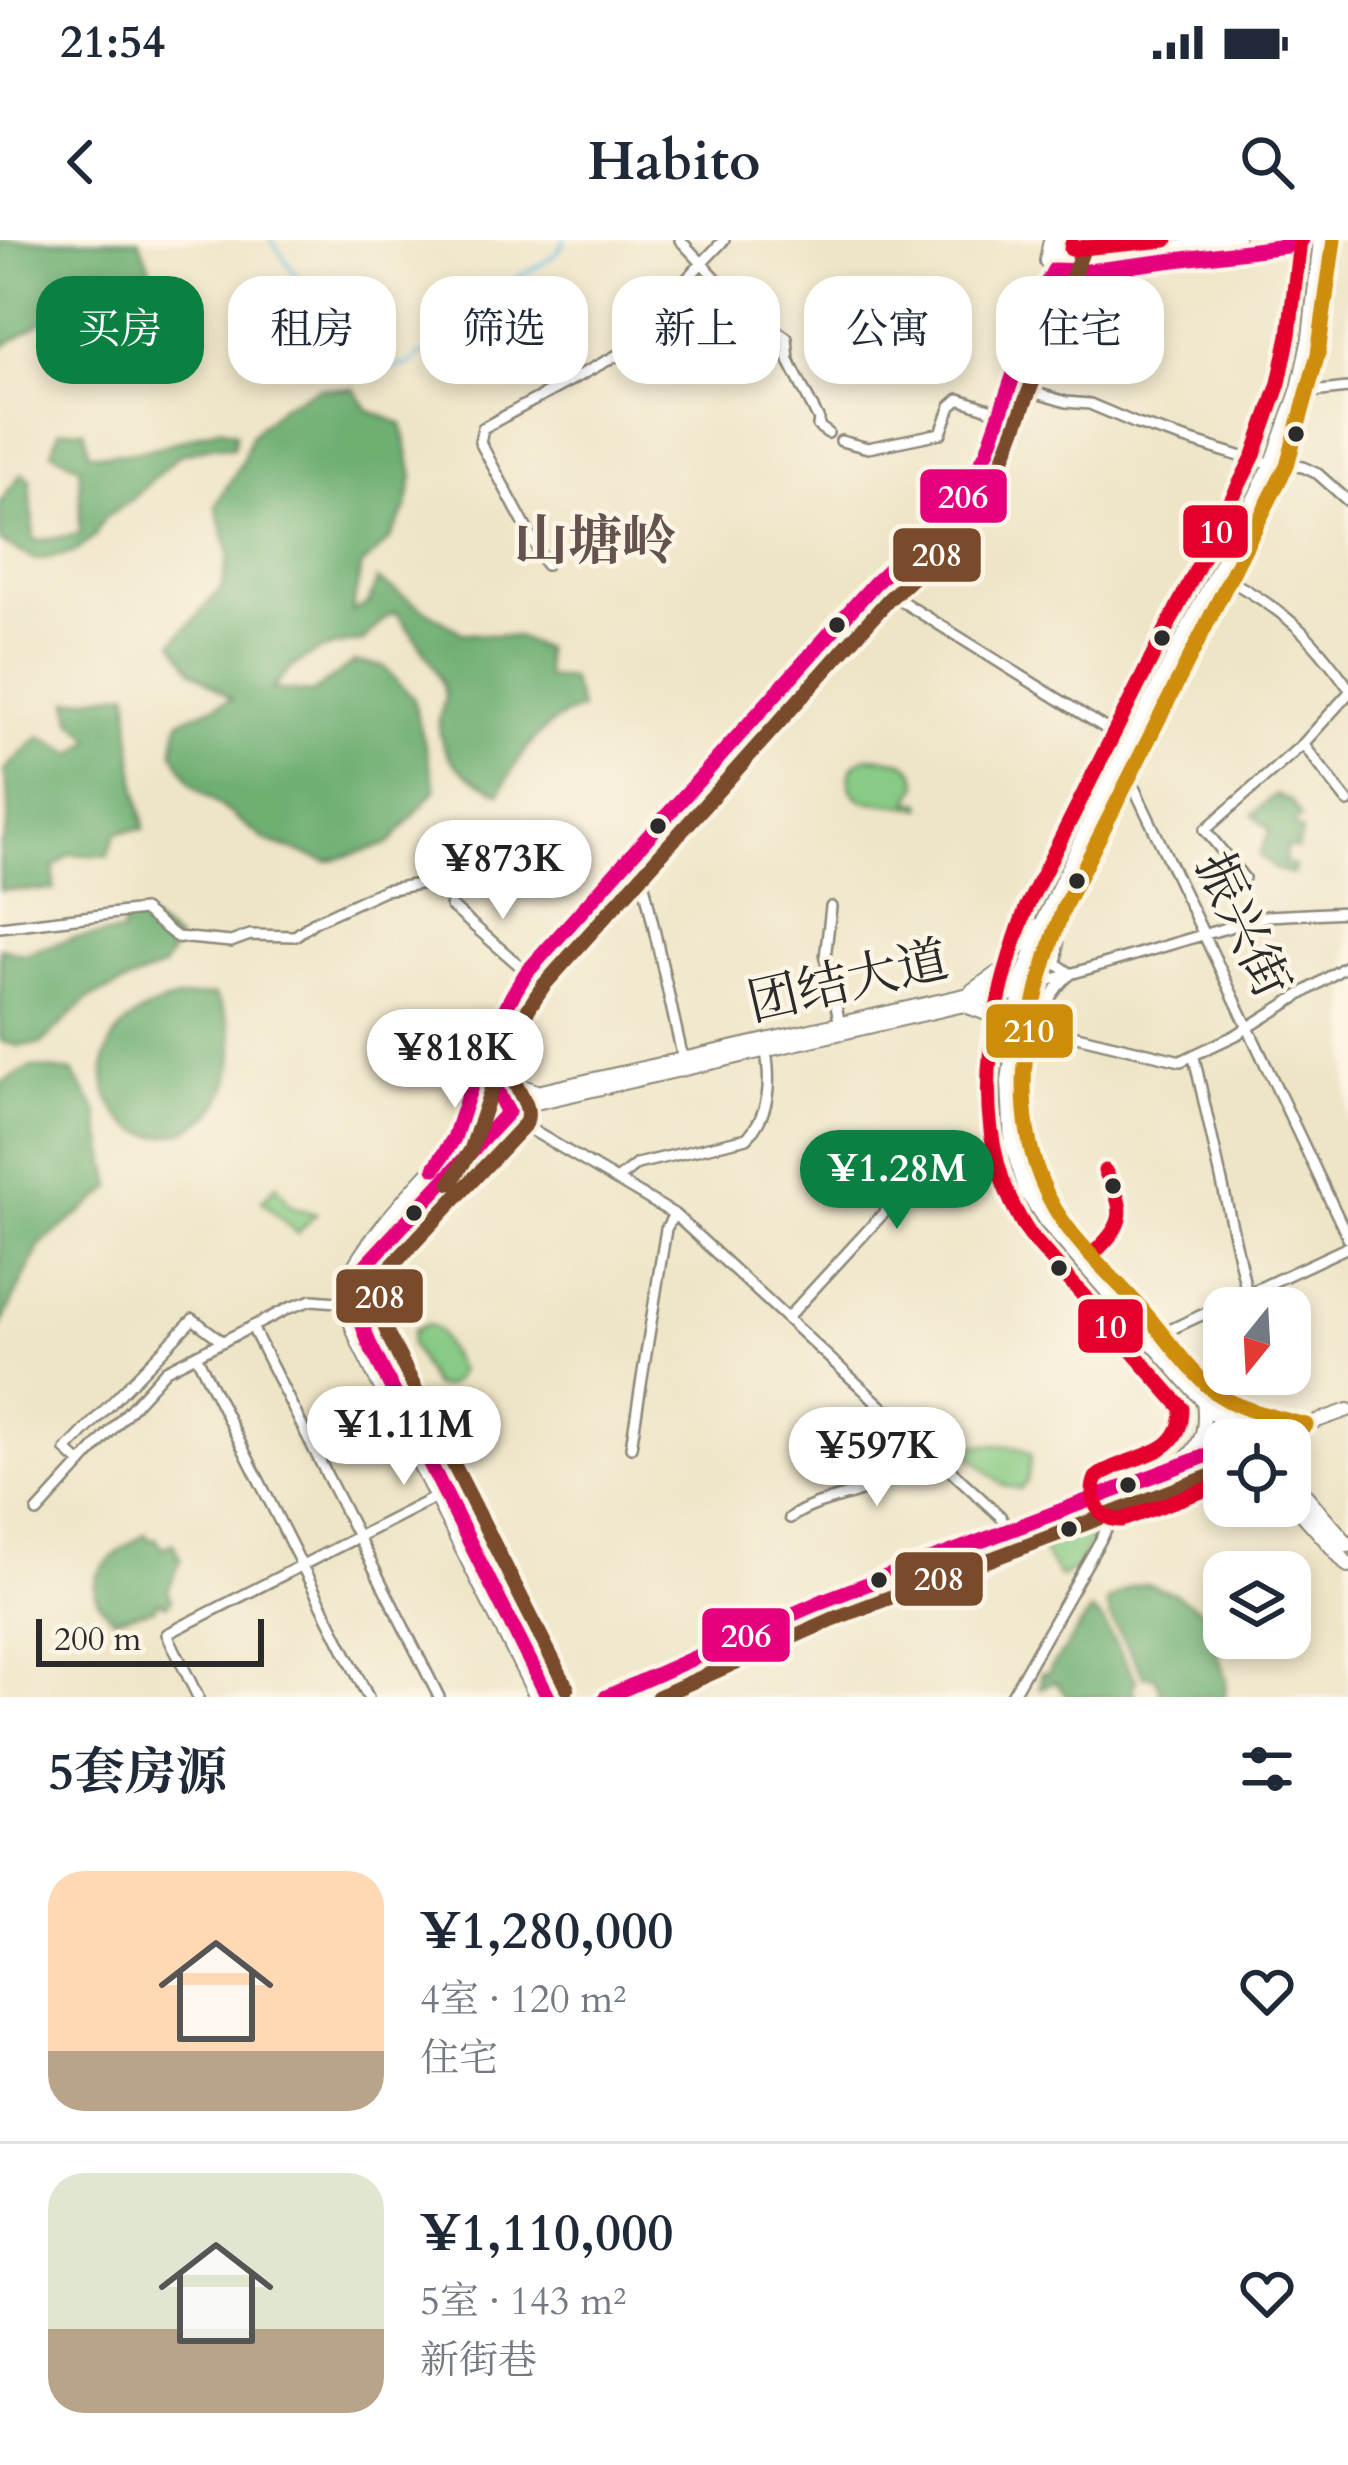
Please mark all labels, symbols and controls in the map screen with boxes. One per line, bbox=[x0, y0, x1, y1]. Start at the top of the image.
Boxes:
text: 21:54 bbox=[60, 12, 165, 73]
text: Habito bbox=[587, 126, 761, 199]
icon: back bbox=[48, 129, 114, 195]
icon: search bbox=[1234, 129, 1300, 195]
chip: 买房 bbox=[36, 276, 204, 384]
chip: 租房 bbox=[228, 276, 396, 384]
chip: 筛选 bbox=[420, 276, 588, 384]
chip: 新上 bbox=[612, 276, 780, 384]
chip: 公寓 bbox=[804, 276, 972, 384]
chip: 住宅 bbox=[996, 276, 1164, 384]
unlabelled marker bbox=[1285, 423, 1307, 445]
line badge: 206 bbox=[918, 467, 1009, 525]
text: 206 bbox=[938, 475, 988, 520]
line badge: 10 bbox=[1181, 503, 1250, 560]
district label: 山塘岭 bbox=[514, 506, 676, 579]
text: 10 bbox=[1199, 510, 1233, 555]
line badge: 208 bbox=[891, 526, 983, 584]
text: 208 bbox=[912, 533, 962, 578]
unlabelled marker bbox=[826, 614, 848, 636]
unlabelled marker bbox=[1151, 627, 1173, 649]
unlabelled marker bbox=[647, 815, 669, 837]
pin: ¥873K bbox=[419, 820, 587, 922]
text: ¥873K bbox=[442, 832, 564, 885]
street label: 振兴街 bbox=[1178, 841, 1306, 1009]
unlabelled marker bbox=[1066, 870, 1088, 892]
street label: 团结大道 bbox=[741, 925, 955, 1039]
line badge: 210 bbox=[984, 1002, 1075, 1060]
pin: ¥818K bbox=[371, 1009, 539, 1111]
text: 210 bbox=[1004, 1009, 1054, 1054]
text: ¥818K bbox=[394, 1021, 516, 1074]
pin: ¥1.28M bbox=[799, 1130, 995, 1232]
text: ¥1.28M bbox=[827, 1142, 967, 1195]
unlabelled marker bbox=[1102, 1175, 1124, 1197]
unlabelled marker bbox=[403, 1202, 425, 1224]
unlabelled marker bbox=[1048, 1257, 1070, 1279]
line badge: 208 bbox=[334, 1267, 425, 1325]
text: 208 bbox=[355, 1275, 405, 1320]
north arrow bbox=[1203, 1287, 1311, 1395]
map controls bbox=[1203, 1287, 1311, 1659]
line badge: 10 bbox=[1076, 1297, 1145, 1355]
text: 10 bbox=[1093, 1305, 1127, 1350]
pin: ¥1.11M bbox=[306, 1386, 502, 1488]
text: ¥1.11M bbox=[334, 1398, 474, 1451]
pin: ¥597K bbox=[793, 1407, 961, 1509]
text: ¥597K bbox=[816, 1419, 938, 1472]
button: locate bbox=[1203, 1419, 1311, 1527]
unlabelled marker bbox=[1117, 1474, 1139, 1496]
unlabelled marker bbox=[1058, 1518, 1080, 1540]
line badge: 208 bbox=[893, 1550, 985, 1608]
button: layers bbox=[1203, 1551, 1311, 1659]
text: 208 bbox=[914, 1557, 964, 1602]
unlabelled marker bbox=[868, 1569, 890, 1591]
line badge: 206 bbox=[700, 1606, 792, 1664]
scale bar bbox=[36, 1613, 264, 1666]
text: 206 bbox=[721, 1614, 771, 1659]
text: 200 m bbox=[54, 1617, 141, 1662]
icon: filters bbox=[1234, 1736, 1300, 1802]
text: 5套房源 bbox=[48, 1738, 227, 1808]
text: ¥1,280,000 bbox=[420, 1897, 673, 1967]
icon: home bbox=[144, 1919, 288, 2063]
icon: heart bbox=[1234, 1958, 1300, 2024]
text: 4室 · 120 m² bbox=[420, 1973, 626, 2026]
text: 住宅 bbox=[420, 2032, 498, 2085]
text: ¥1,110,000 bbox=[420, 2199, 673, 2269]
icon: home bbox=[144, 2221, 288, 2365]
icon: heart bbox=[1234, 2260, 1300, 2326]
text: 5室 · 143 m² bbox=[420, 2275, 626, 2328]
text: 新街巷 bbox=[420, 2334, 537, 2387]

